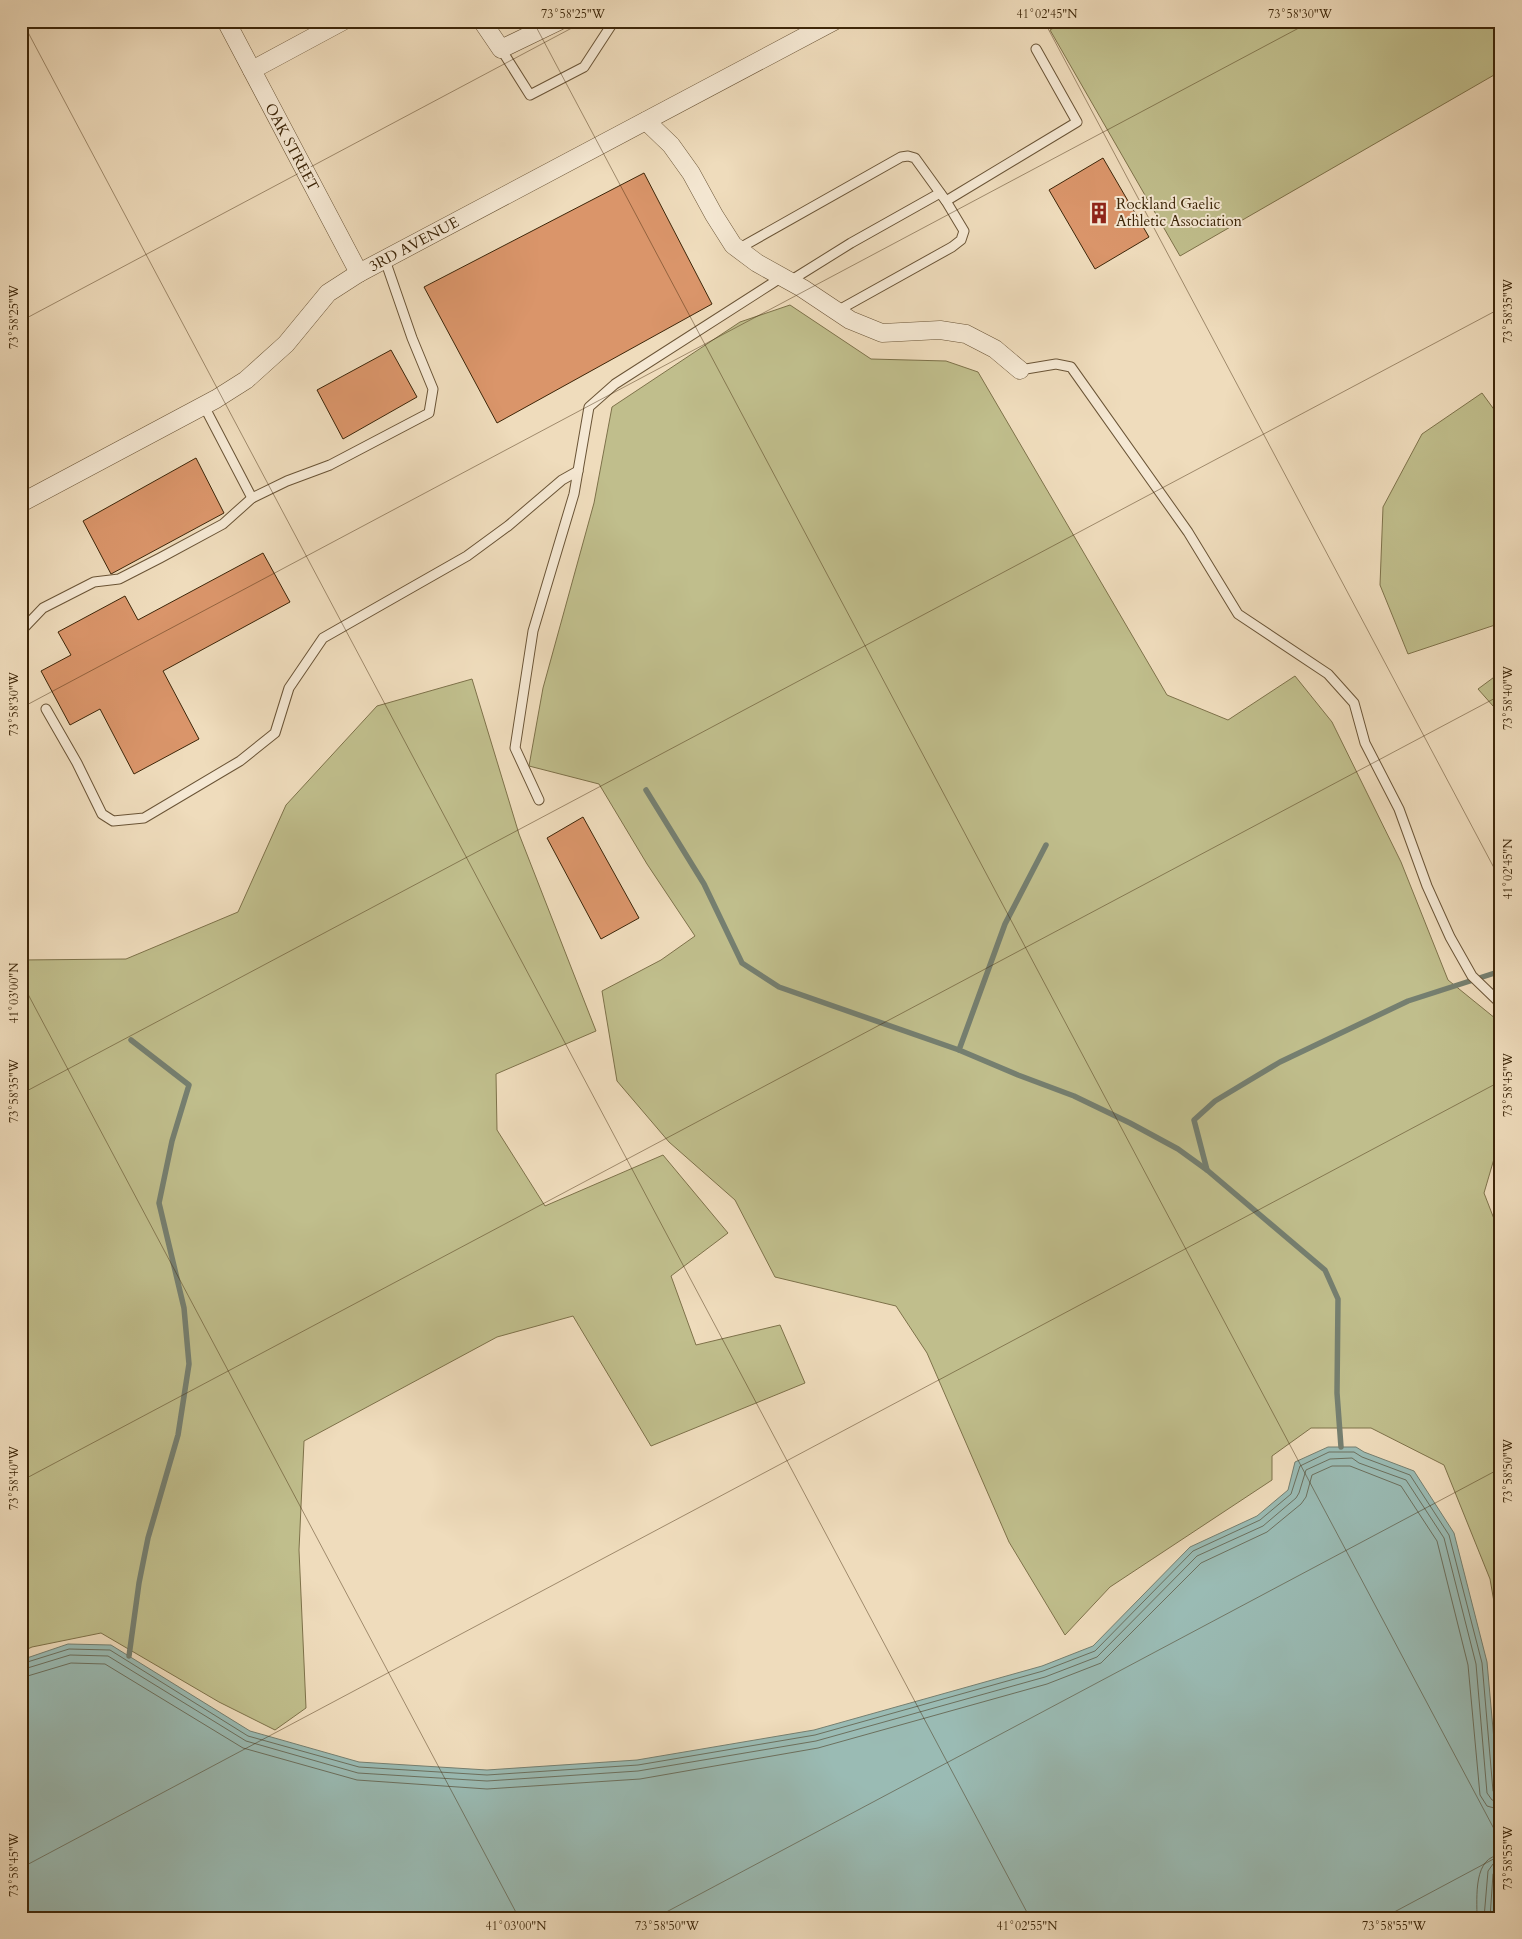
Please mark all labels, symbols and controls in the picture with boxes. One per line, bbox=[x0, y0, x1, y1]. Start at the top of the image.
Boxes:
text: 73°58'25"W bbox=[541, 6, 606, 22]
text: 41°02'45"N bbox=[1017, 6, 1078, 22]
text: 73°58'30"W bbox=[1268, 6, 1333, 22]
street label: OAK STREET bbox=[260, 99, 324, 195]
place label: Rockland Gaelic Athletic Association bbox=[1116, 194, 1243, 231]
building icon: Rockland Gaelic Athletic Association bbox=[1086, 200, 1112, 226]
street label: 3RD AVENUE bbox=[365, 212, 463, 276]
text: 73°58'35"W bbox=[1500, 278, 1516, 343]
text: 73°58'25"W bbox=[6, 284, 22, 349]
text: 73°58'40"W bbox=[1500, 665, 1516, 730]
text: 73°58'30"W bbox=[6, 671, 22, 736]
text: 41°02'45"N bbox=[1500, 838, 1516, 899]
text: 41°03'00"N bbox=[6, 962, 22, 1023]
text: 73°58'45"W bbox=[1500, 1052, 1516, 1117]
text: 73°58'35"W bbox=[6, 1058, 22, 1123]
text: 73°58'50"W bbox=[1500, 1438, 1516, 1503]
text: 73°58'40"W bbox=[6, 1445, 22, 1510]
text: 73°58'55"W bbox=[1500, 1825, 1516, 1890]
text: 73°58'45"W bbox=[6, 1832, 22, 1897]
text: 41°03'00"N bbox=[486, 1918, 547, 1934]
text: 73°58'50"W bbox=[635, 1918, 700, 1934]
text: 41°02'55"N bbox=[997, 1918, 1058, 1934]
text: 73°58'55"W bbox=[1362, 1918, 1427, 1934]

